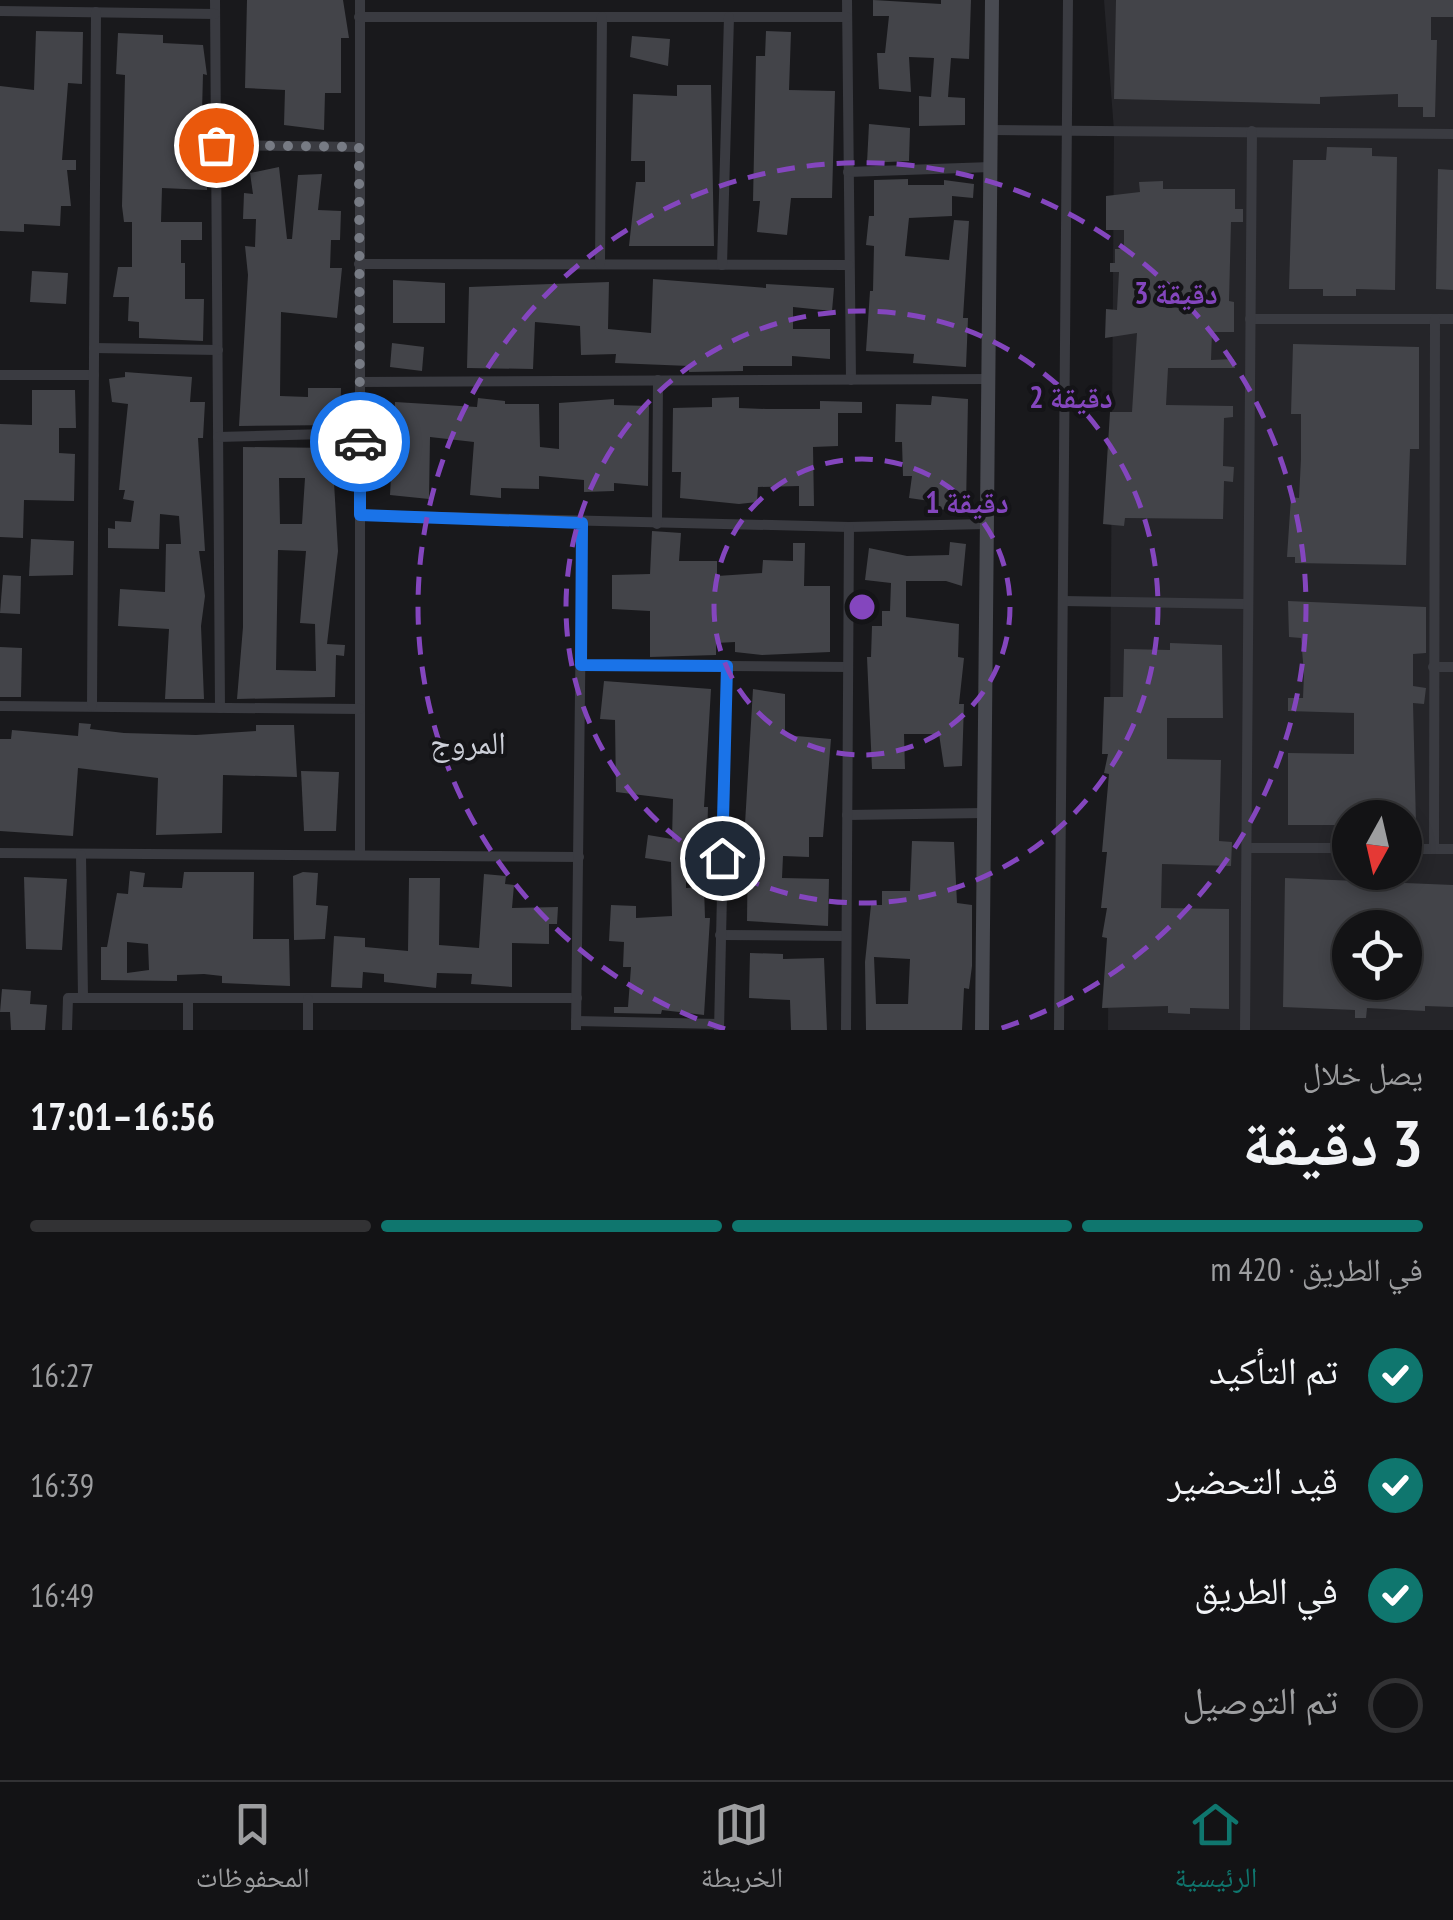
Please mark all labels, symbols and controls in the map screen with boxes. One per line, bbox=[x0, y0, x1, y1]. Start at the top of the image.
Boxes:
pin bbox=[174, 103, 259, 188]
icon: bag bbox=[189, 118, 244, 173]
text: 3 دقيقة bbox=[1134, 273, 1218, 312]
text: 2 دقيقة bbox=[1029, 377, 1113, 416]
courier bbox=[310, 392, 410, 492]
icon: car bbox=[333, 415, 388, 470]
text: 1 دقيقة bbox=[925, 482, 1009, 521]
centre of rings bbox=[844, 589, 880, 625]
district label: المروج bbox=[430, 721, 506, 763]
north arrow bbox=[1332, 800, 1422, 890]
map controls bbox=[1332, 800, 1422, 1000]
pin bbox=[680, 816, 765, 901]
icon: home bbox=[695, 831, 750, 886]
button: locate bbox=[1332, 910, 1422, 1000]
text: يصل خلال bbox=[1303, 1052, 1423, 1094]
text: 16:56–17:01 bbox=[30, 1091, 215, 1140]
text: 3 دقيقة bbox=[1242, 1100, 1423, 1184]
text: في الطريق · 420 m bbox=[1211, 1248, 1423, 1290]
text: تم التأكيد bbox=[1209, 1345, 1338, 1394]
icon: check bbox=[1368, 1348, 1423, 1403]
text: 16:27 bbox=[30, 1354, 94, 1396]
text: قيد التحضير bbox=[1168, 1455, 1338, 1504]
icon: check bbox=[1368, 1458, 1423, 1513]
text: 16:39 bbox=[30, 1464, 94, 1506]
text: في الطريق bbox=[1194, 1565, 1338, 1614]
icon: check bbox=[1368, 1568, 1423, 1623]
text: 16:49 bbox=[30, 1574, 94, 1616]
text: تم التوصيل bbox=[1182, 1675, 1338, 1724]
tab: المحفوظات bbox=[196, 1797, 310, 1905]
tab: الخريطة bbox=[701, 1797, 783, 1905]
tab: الرئيسية bbox=[1174, 1797, 1257, 1905]

